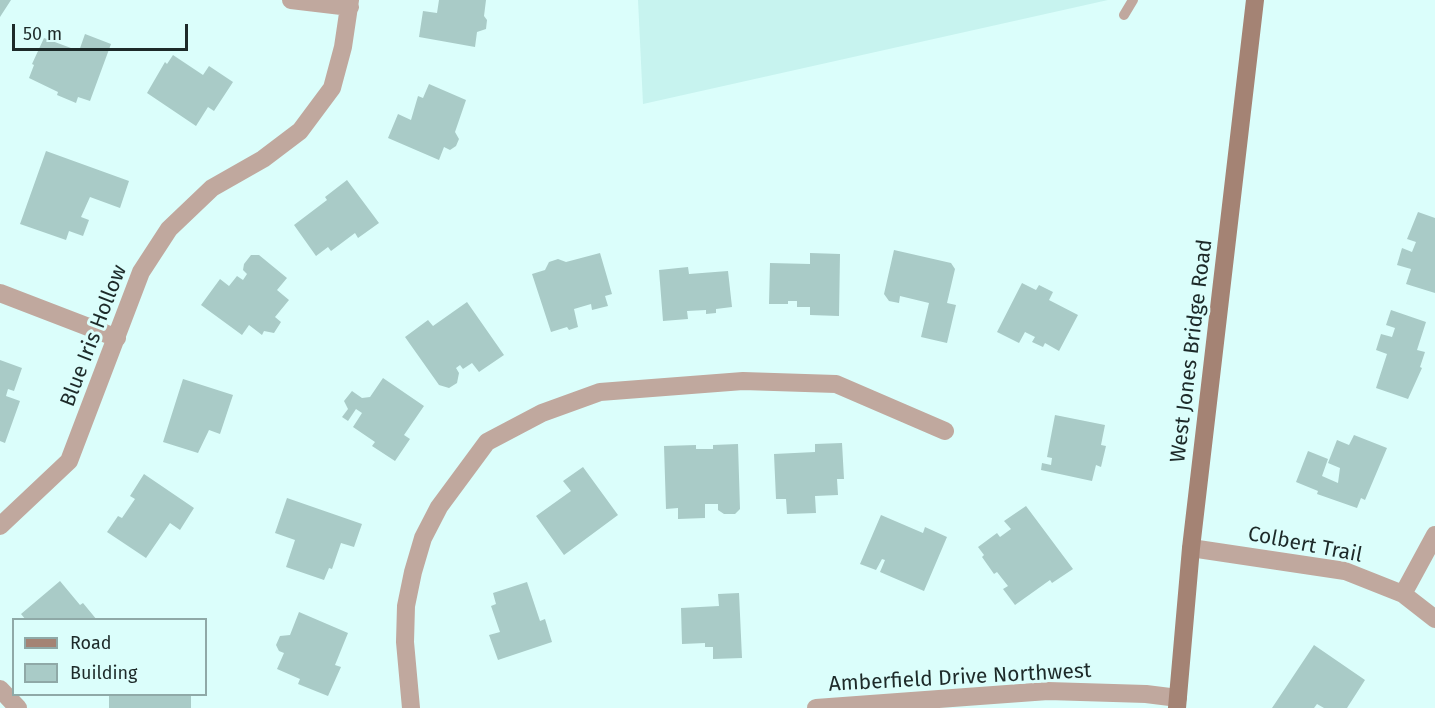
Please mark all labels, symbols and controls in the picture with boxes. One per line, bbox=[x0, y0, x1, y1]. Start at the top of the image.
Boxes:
scale bar bbox=[15, 12, 190, 50]
text: 50 m bbox=[23, 23, 62, 45]
street label: West Jones Bridge Road bbox=[1166, 238, 1218, 464]
street label: Blue Iris Hollow bbox=[55, 262, 133, 410]
street label: Colbert Trail bbox=[1246, 522, 1364, 568]
legend bbox=[12, 618, 207, 696]
text: Road bbox=[70, 632, 112, 654]
street label: Amberfield Drive Northwest bbox=[828, 659, 1092, 697]
text: Building bbox=[70, 662, 137, 684]

